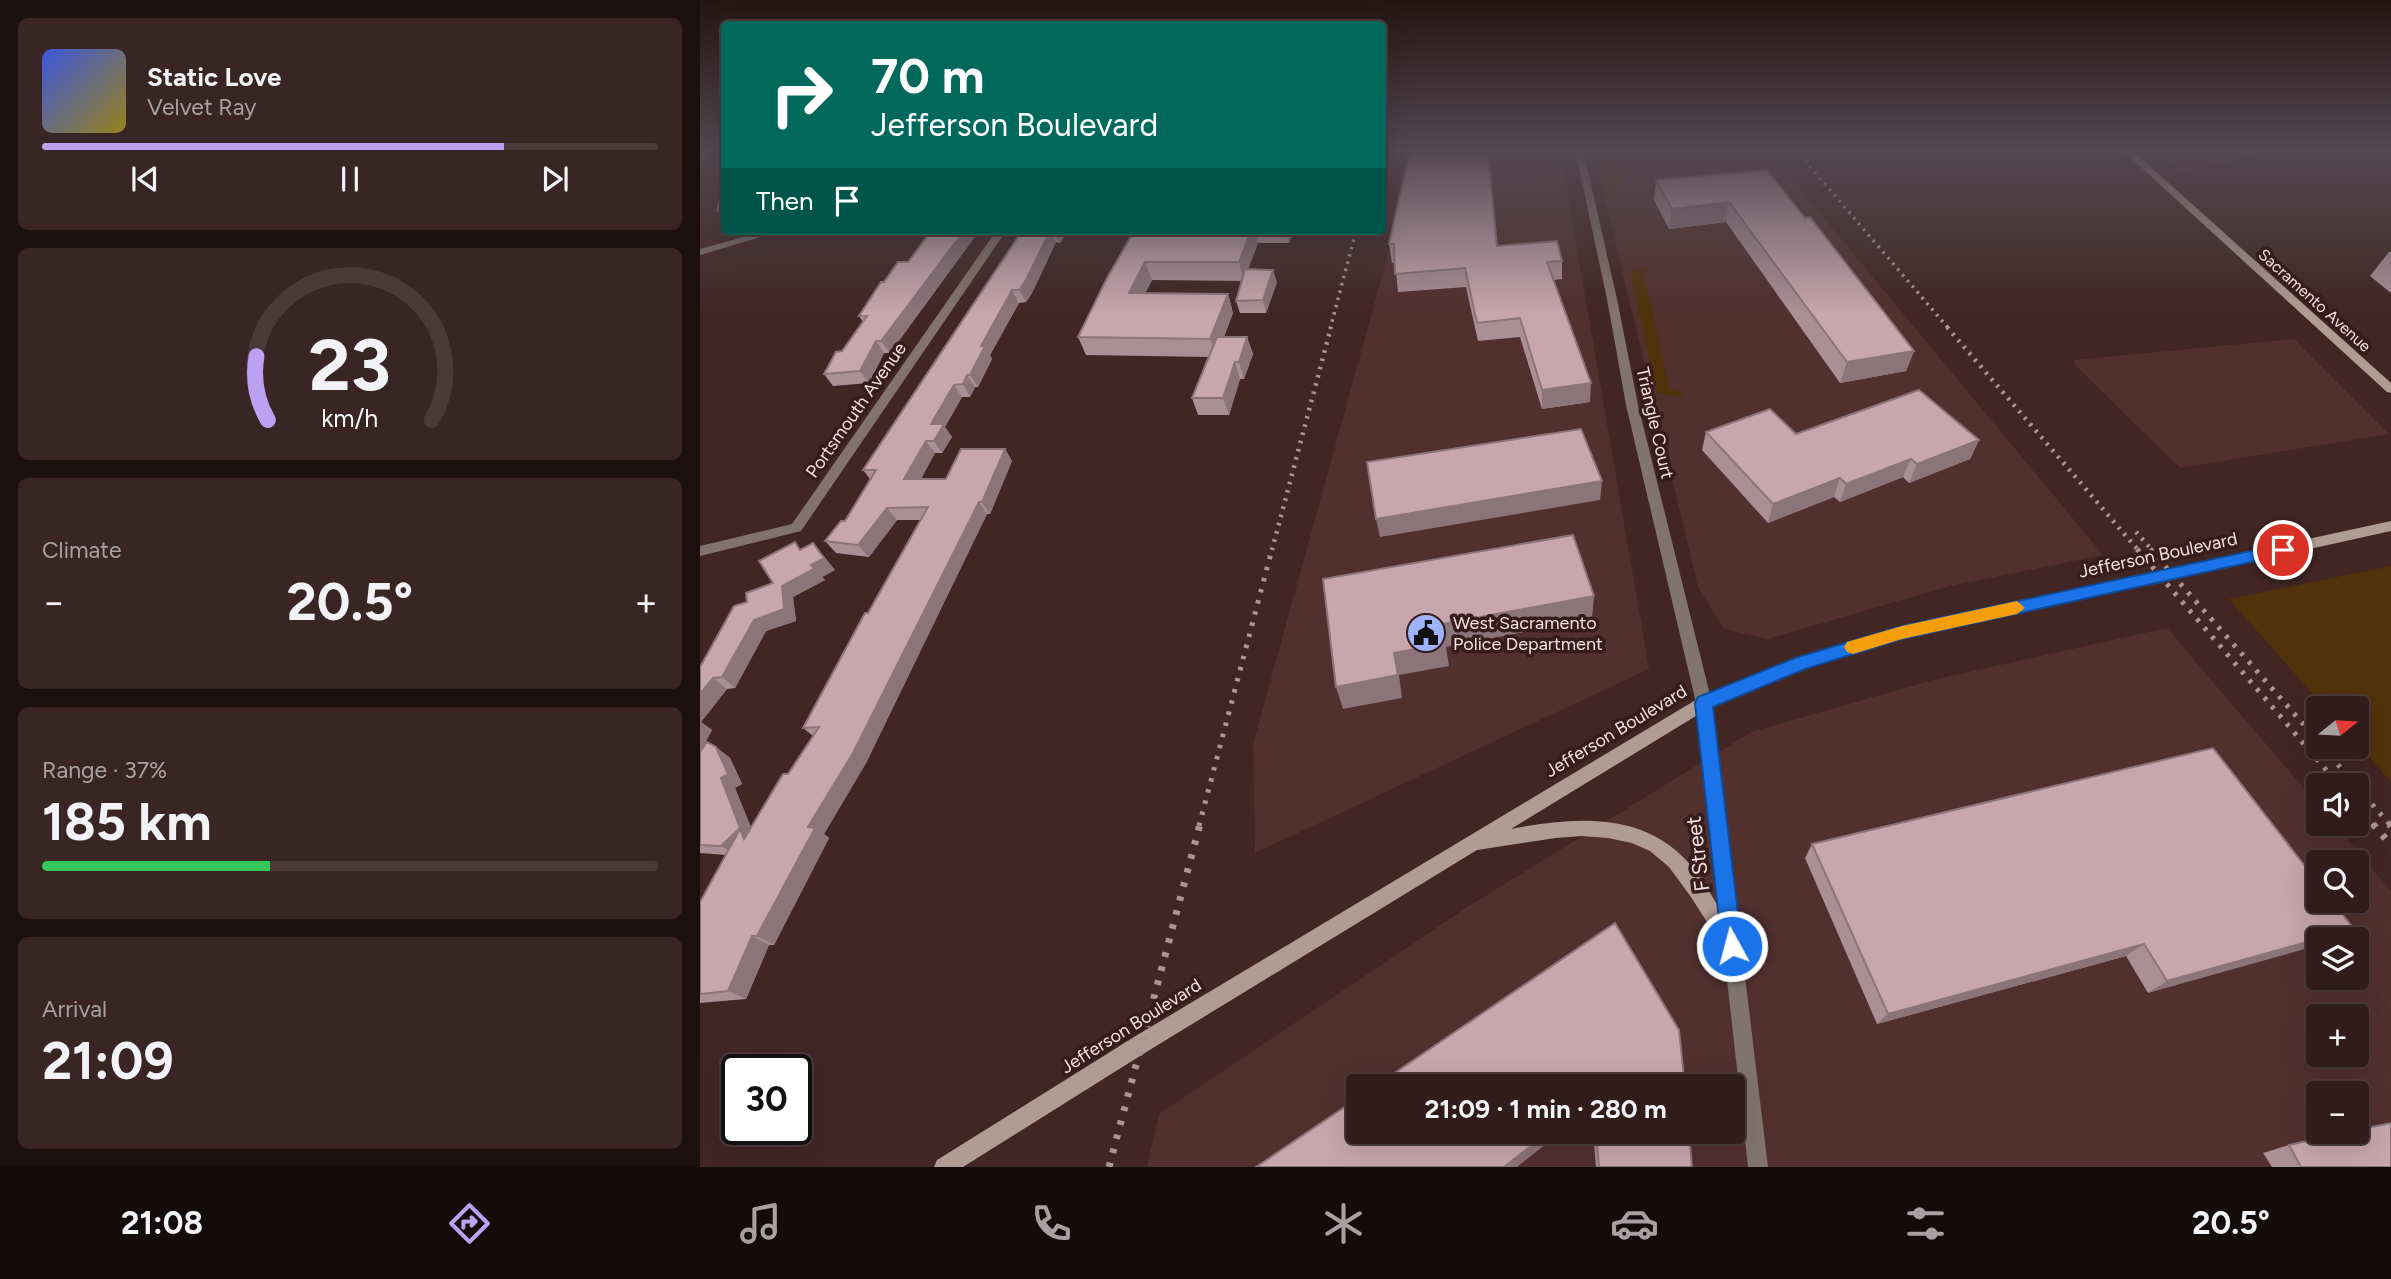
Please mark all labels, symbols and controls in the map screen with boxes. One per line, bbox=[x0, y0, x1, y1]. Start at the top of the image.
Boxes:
text: 70 m bbox=[871, 46, 984, 105]
icon: right bbox=[756, 49, 847, 140]
text: Static Love bbox=[147, 61, 281, 93]
text: Velvet Ray bbox=[147, 93, 256, 121]
text: Jefferson Boulevard bbox=[871, 106, 1158, 144]
icon: previous bbox=[126, 160, 164, 198]
icon: pause bbox=[331, 160, 369, 198]
icon: next bbox=[536, 160, 574, 198]
icon: arrive bbox=[828, 182, 866, 220]
text: Then bbox=[756, 185, 814, 217]
street label: Sacramento Avenue bbox=[2254, 245, 2375, 356]
text: 23 bbox=[309, 321, 391, 408]
street label: Portsmouth Avenue bbox=[801, 338, 911, 482]
street label: Triangle Court bbox=[1631, 365, 1679, 481]
text: km/h bbox=[321, 402, 379, 432]
pin bbox=[2253, 520, 2313, 580]
street label: Jefferson Boulevard bbox=[2077, 527, 2239, 583]
icon: arrive bbox=[2264, 531, 2302, 569]
text: Climate bbox=[42, 536, 121, 564]
text: 20.5° bbox=[287, 571, 413, 633]
text: − bbox=[42, 579, 66, 625]
text: + bbox=[634, 579, 658, 625]
public building icon: West Sacramento Police Department bbox=[1405, 612, 1447, 654]
place label: West Sacramento Police Department bbox=[1453, 612, 1603, 655]
street label: Jefferson Boulevard bbox=[1541, 680, 1691, 782]
north arrow bbox=[2306, 696, 2370, 760]
map controls bbox=[2306, 696, 2369, 1144]
text: Range · 37% bbox=[42, 756, 167, 784]
button: sound bbox=[2306, 773, 2369, 836]
text: 185 km bbox=[42, 791, 212, 853]
street label: F Street bbox=[1680, 815, 1715, 893]
button: search bbox=[2306, 850, 2369, 913]
position arrow bbox=[1695, 909, 1769, 983]
button: layers bbox=[2306, 927, 2369, 990]
street label: Jefferson Boulevard bbox=[1057, 974, 1205, 1078]
text: Arrival bbox=[42, 995, 107, 1023]
button: + bbox=[2306, 1004, 2369, 1067]
text: 21:09 bbox=[42, 1030, 174, 1092]
speed limit sign: 30 bbox=[721, 1054, 812, 1145]
button: − bbox=[2306, 1081, 2369, 1144]
text: 21:09 · 1 min · 280 m bbox=[1424, 1093, 1667, 1125]
icon: directions bbox=[445, 1199, 494, 1248]
icon: music bbox=[736, 1199, 785, 1248]
icon: phone bbox=[1027, 1199, 1076, 1248]
icon: climate bbox=[1319, 1199, 1368, 1248]
icon: car bbox=[1610, 1199, 1659, 1248]
icon: filters bbox=[1901, 1199, 1950, 1248]
text: 21:08 bbox=[121, 1204, 203, 1242]
text: 20.5° bbox=[2192, 1204, 2270, 1242]

